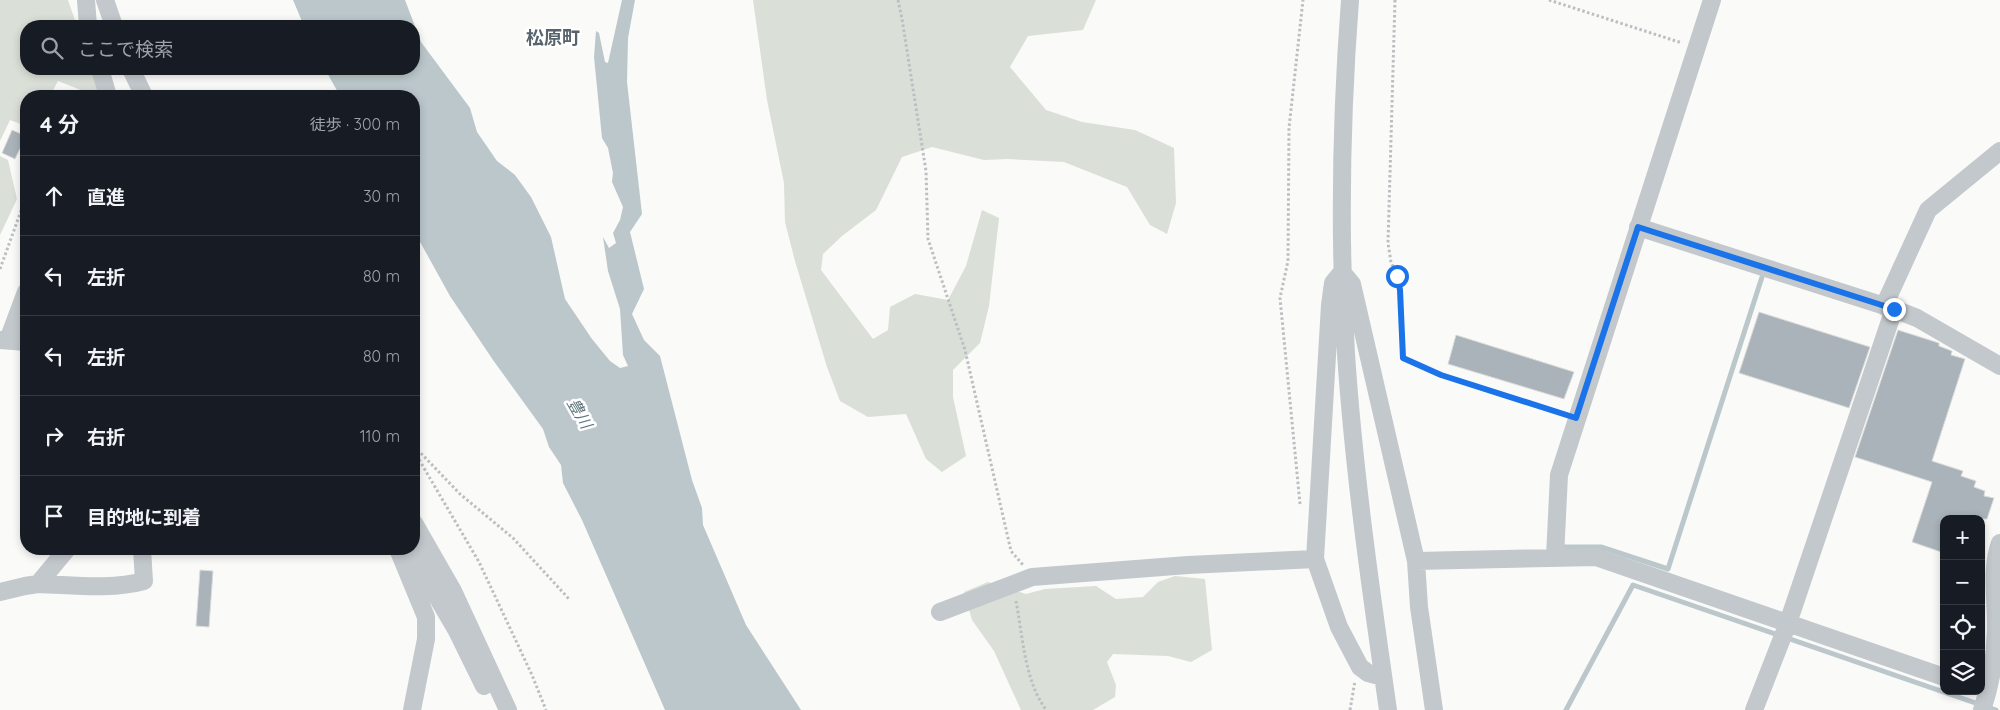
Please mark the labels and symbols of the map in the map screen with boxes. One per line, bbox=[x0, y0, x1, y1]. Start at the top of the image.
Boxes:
district label: 松原町 bbox=[526, 26, 580, 49]
route start bbox=[1386, 265, 1409, 288]
route end bbox=[1883, 298, 1906, 321]
water label: 豊川 bbox=[563, 394, 598, 434]

